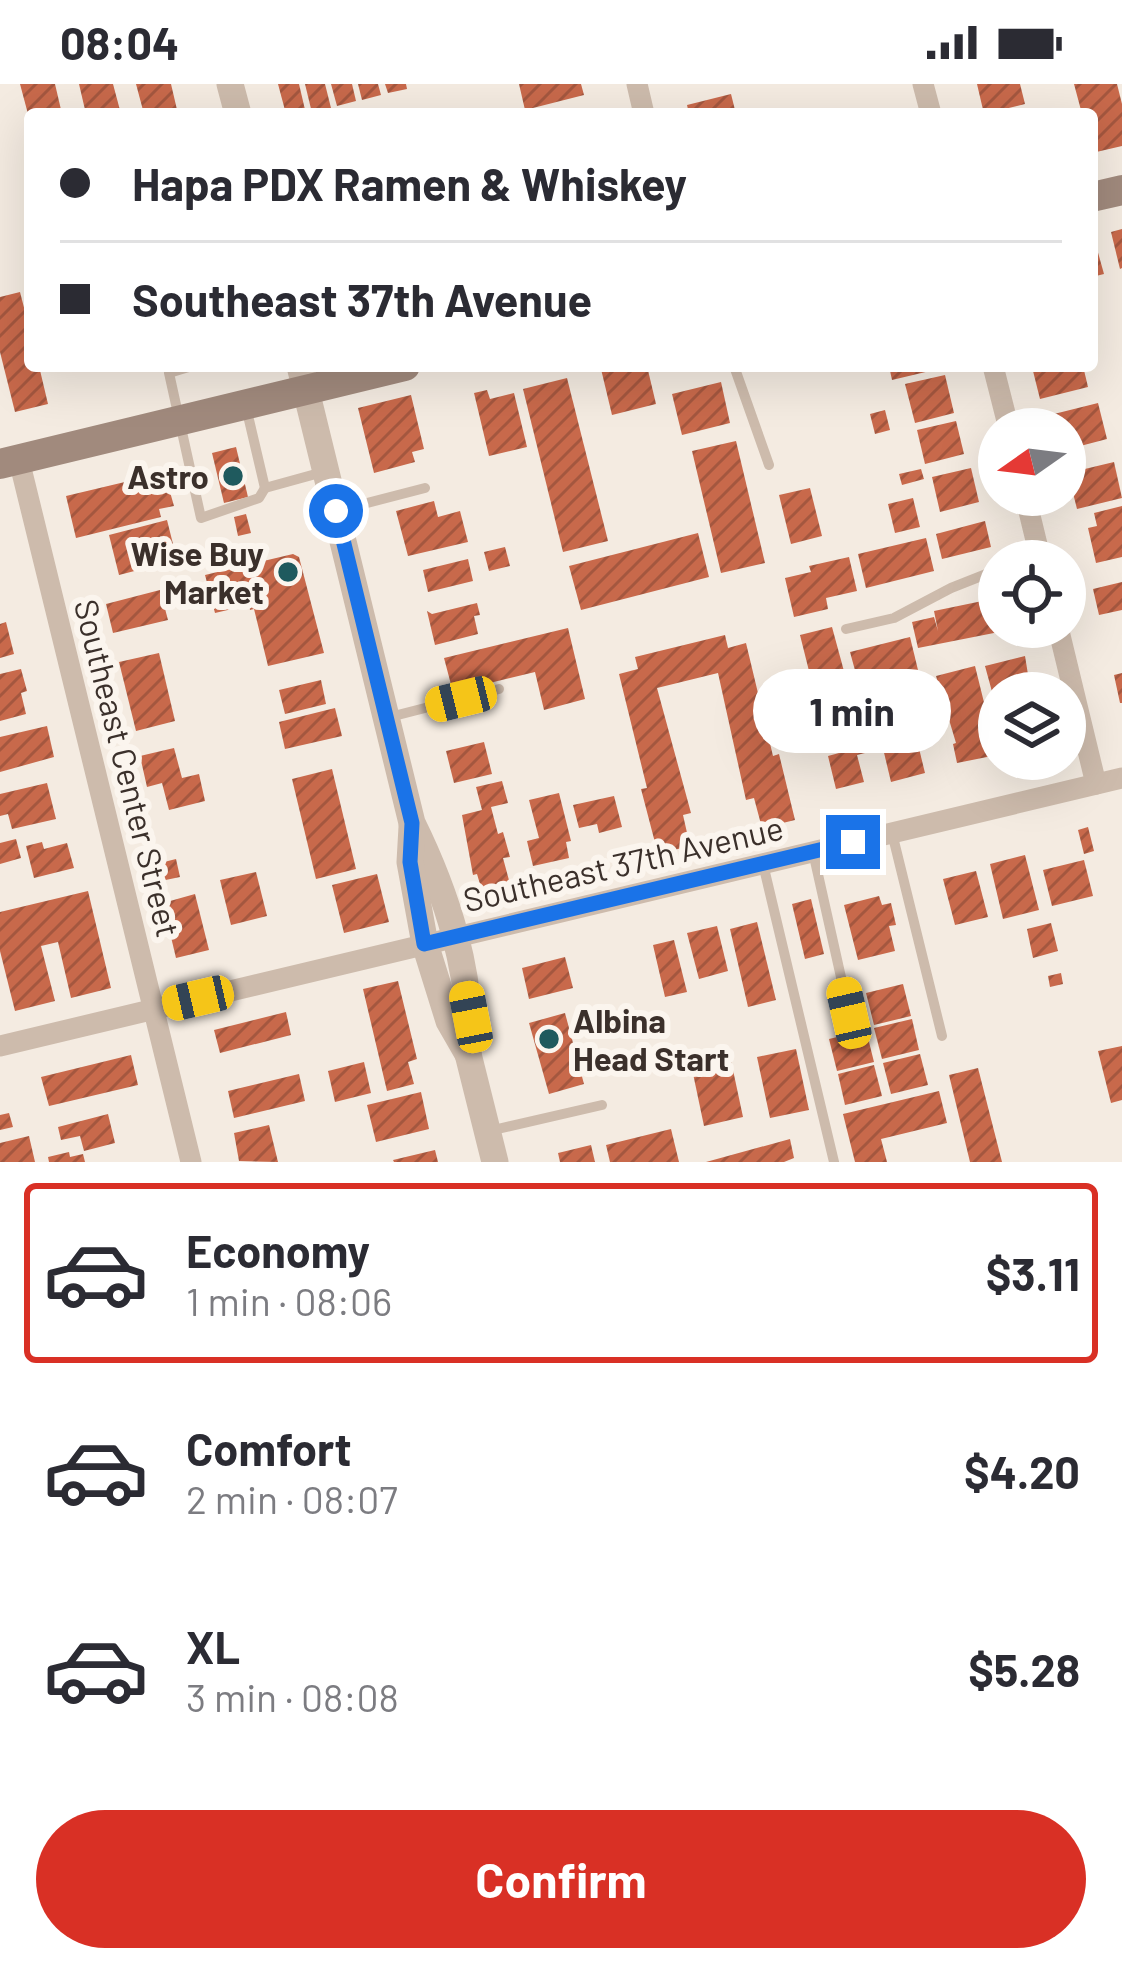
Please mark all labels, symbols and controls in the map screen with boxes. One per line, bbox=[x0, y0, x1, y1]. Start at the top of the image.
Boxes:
text: 08:04 bbox=[60, 15, 179, 69]
text: Hapa PDX Ramen & Whiskey bbox=[132, 156, 687, 210]
text: Southeast 37th Avenue bbox=[132, 272, 592, 326]
north arrow bbox=[978, 408, 1086, 516]
map controls bbox=[978, 408, 1086, 780]
place label: Astro bbox=[127, 456, 209, 496]
marker: Astro bbox=[220, 463, 246, 489]
route start bbox=[309, 484, 363, 538]
place label: Wise Buy Market bbox=[131, 533, 264, 611]
button: locate bbox=[978, 540, 1086, 648]
marker: Wise Buy Market bbox=[275, 559, 301, 585]
street label: Southeast Center Street bbox=[67, 595, 189, 941]
callout: 1 min bbox=[754, 668, 952, 752]
button: layers bbox=[978, 672, 1086, 780]
car bbox=[422, 673, 500, 725]
text: 1 min bbox=[809, 687, 895, 734]
street label: Southeast 37th Avenue bbox=[459, 807, 787, 919]
route end bbox=[826, 815, 880, 869]
car bbox=[159, 972, 237, 1024]
car bbox=[823, 974, 875, 1052]
car bbox=[446, 978, 496, 1056]
place label: Albina Head Start bbox=[573, 1000, 729, 1078]
marker: Albina Head Start bbox=[536, 1026, 562, 1052]
icon: car bbox=[42, 1219, 150, 1327]
text: Economy bbox=[186, 1223, 370, 1277]
text: $3.11 bbox=[986, 1246, 1080, 1300]
text: 1 min · 08:06 bbox=[186, 1277, 392, 1324]
icon: car bbox=[42, 1417, 150, 1525]
text: Comfort bbox=[186, 1421, 352, 1475]
text: $4.20 bbox=[964, 1444, 1080, 1498]
text: 2 min · 08:07 bbox=[186, 1475, 398, 1522]
icon: car bbox=[42, 1615, 150, 1723]
text: XL bbox=[186, 1619, 240, 1673]
text: $5.28 bbox=[968, 1642, 1080, 1696]
text: 3 min · 08:08 bbox=[186, 1673, 399, 1720]
button: Confirm bbox=[36, 1810, 1086, 1948]

